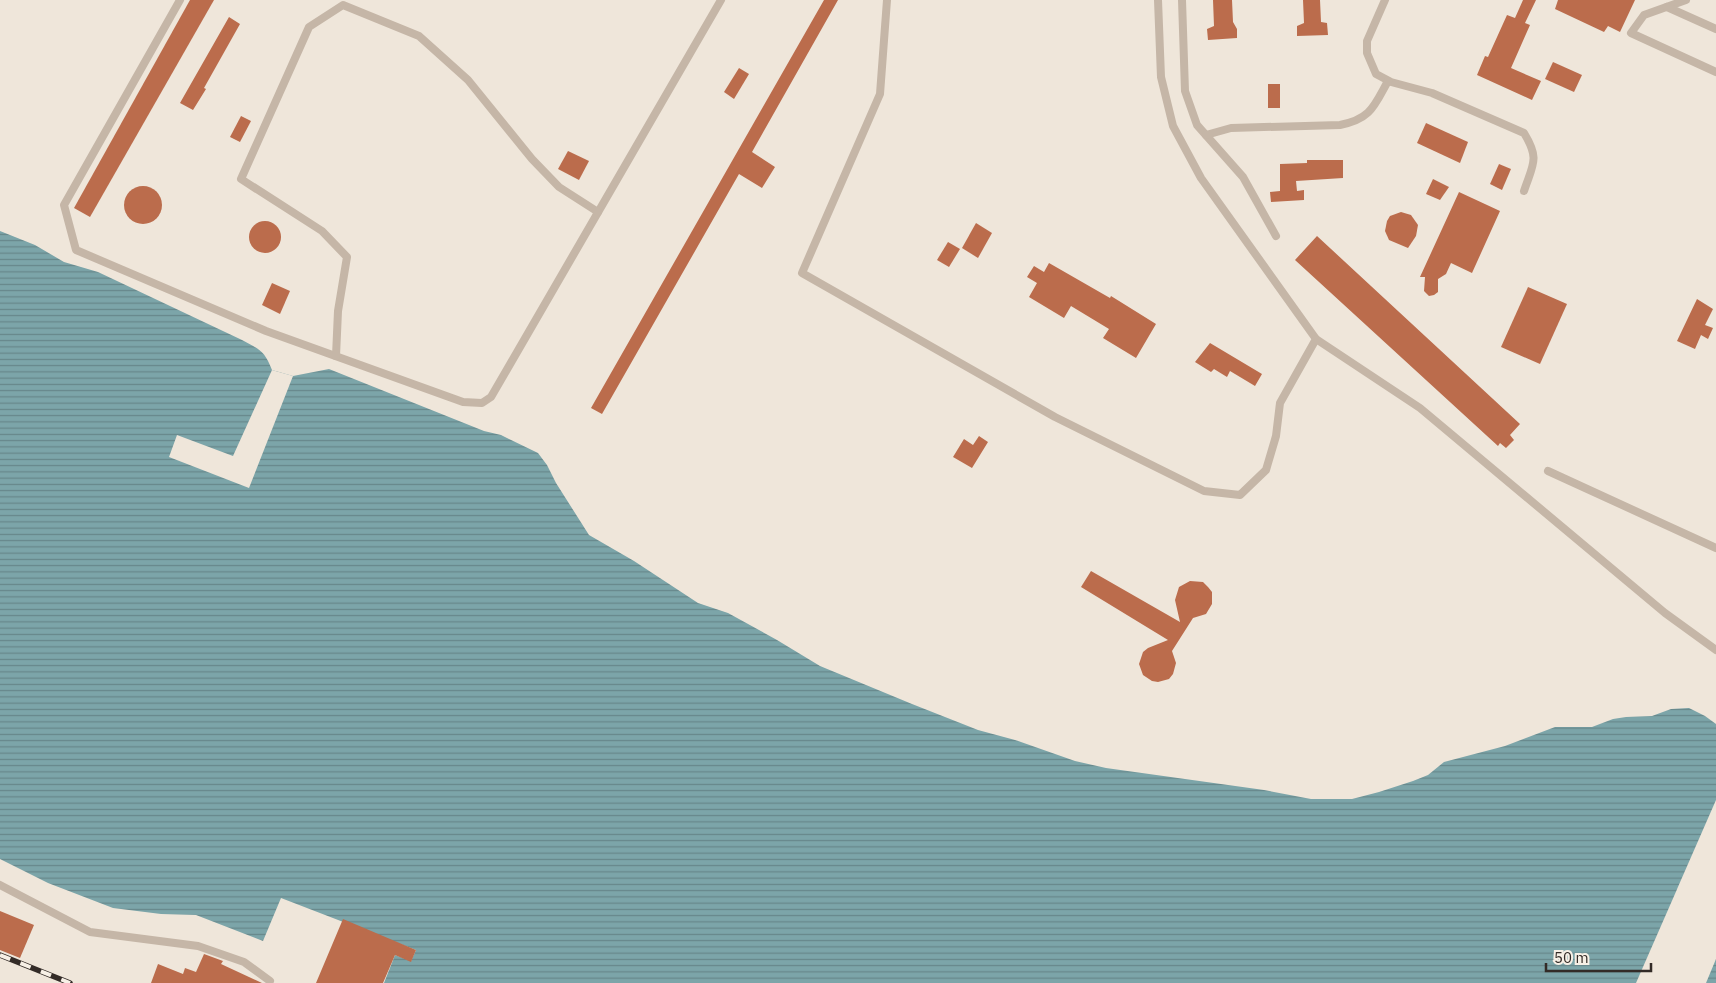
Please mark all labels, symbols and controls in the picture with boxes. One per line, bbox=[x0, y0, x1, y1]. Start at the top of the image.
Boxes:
scale bar bbox=[1546, 940, 1651, 972]
text: 50 m bbox=[1554, 948, 1589, 967]

